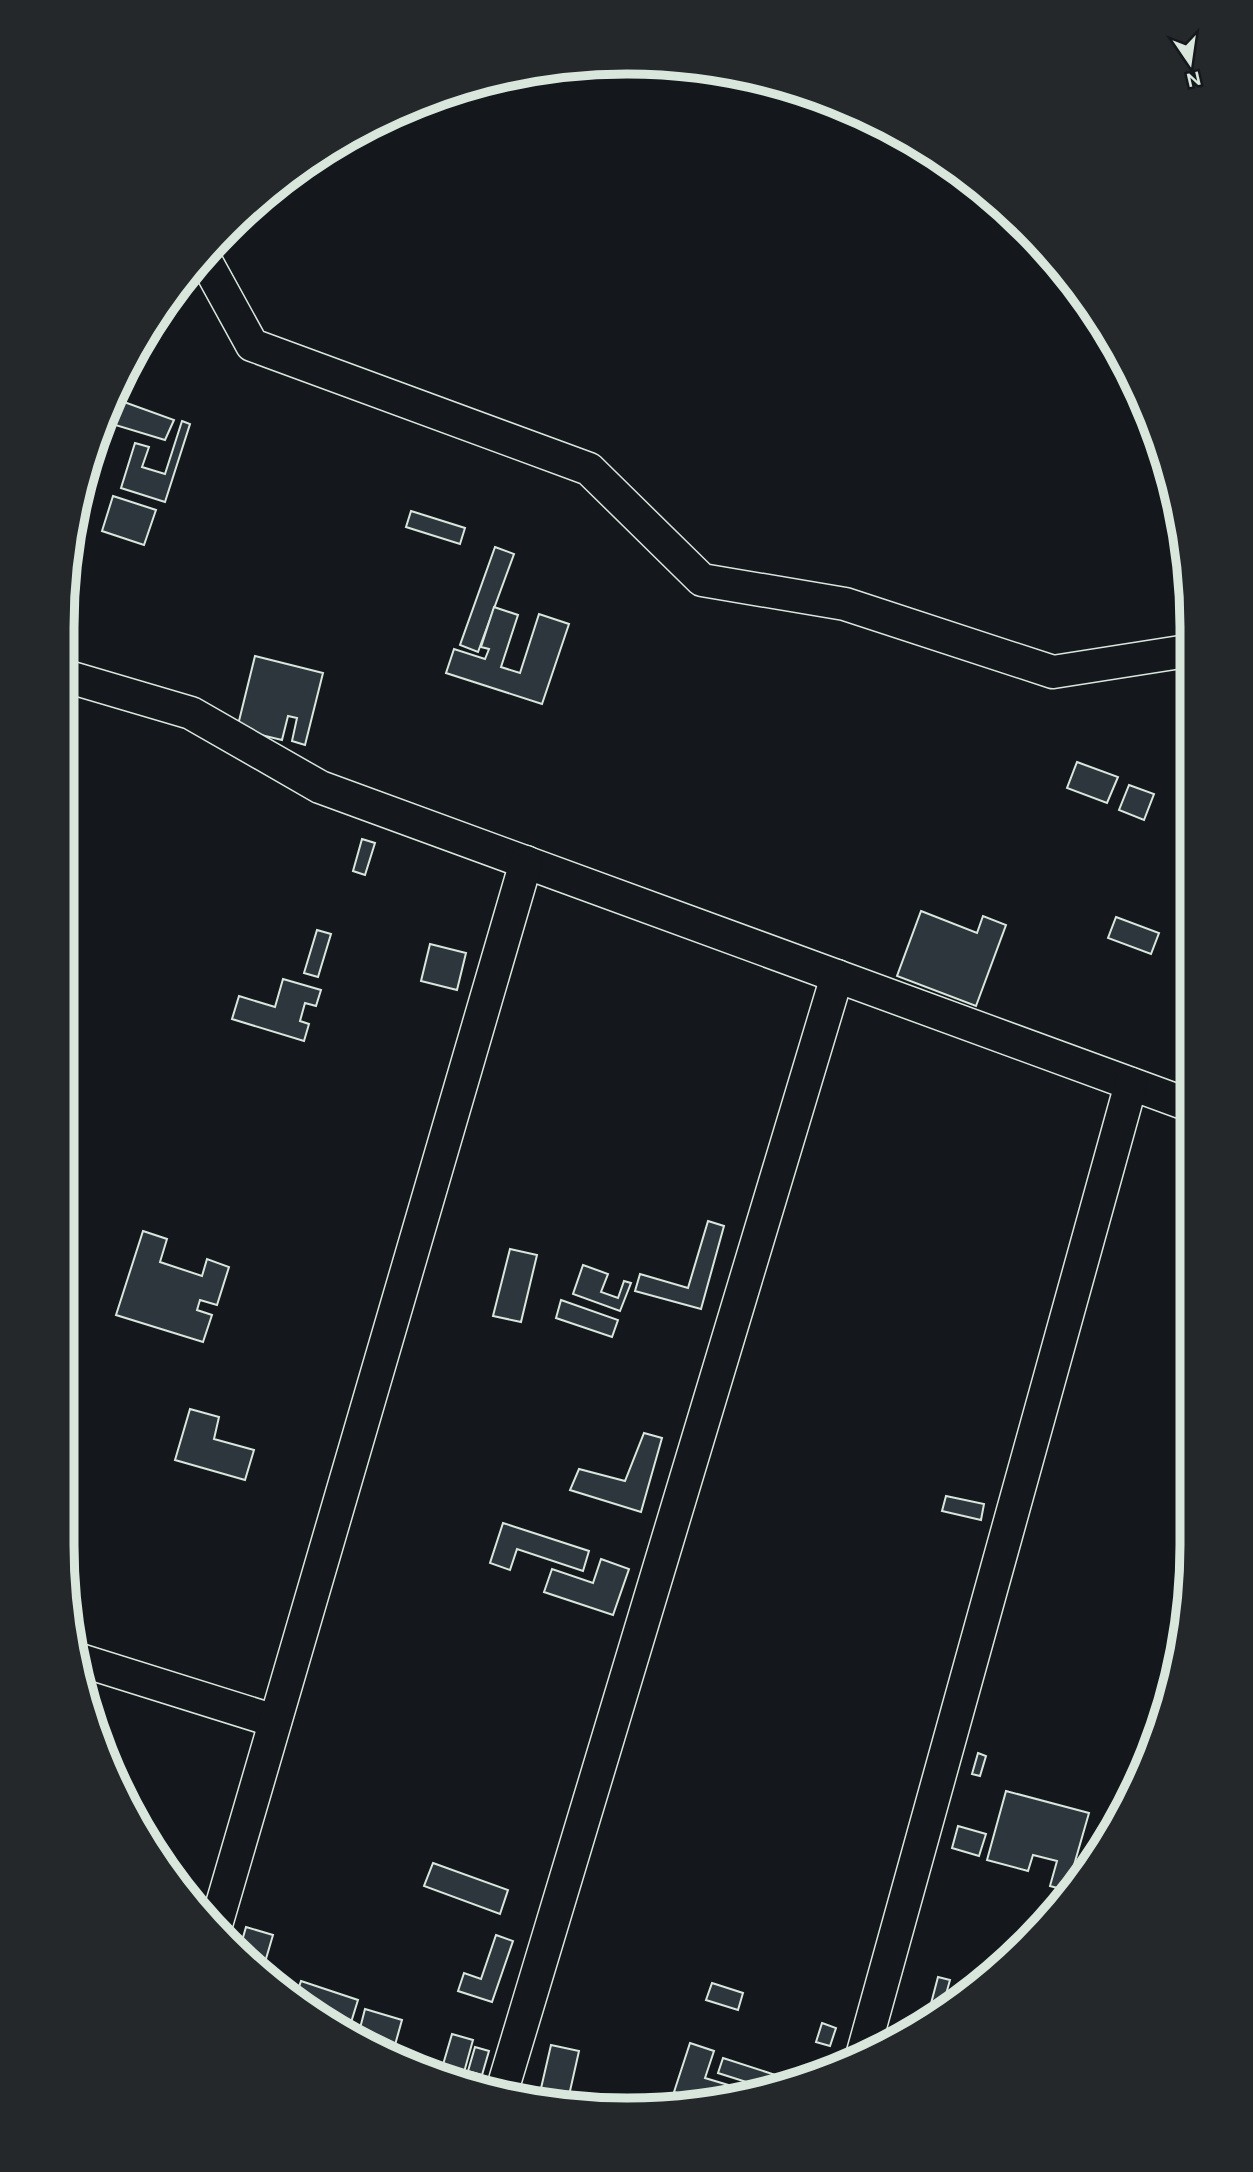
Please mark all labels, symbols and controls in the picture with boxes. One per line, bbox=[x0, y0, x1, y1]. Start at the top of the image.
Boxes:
north arrow bbox=[1155, 28, 1225, 98]
text: N bbox=[1184, 65, 1203, 93]

